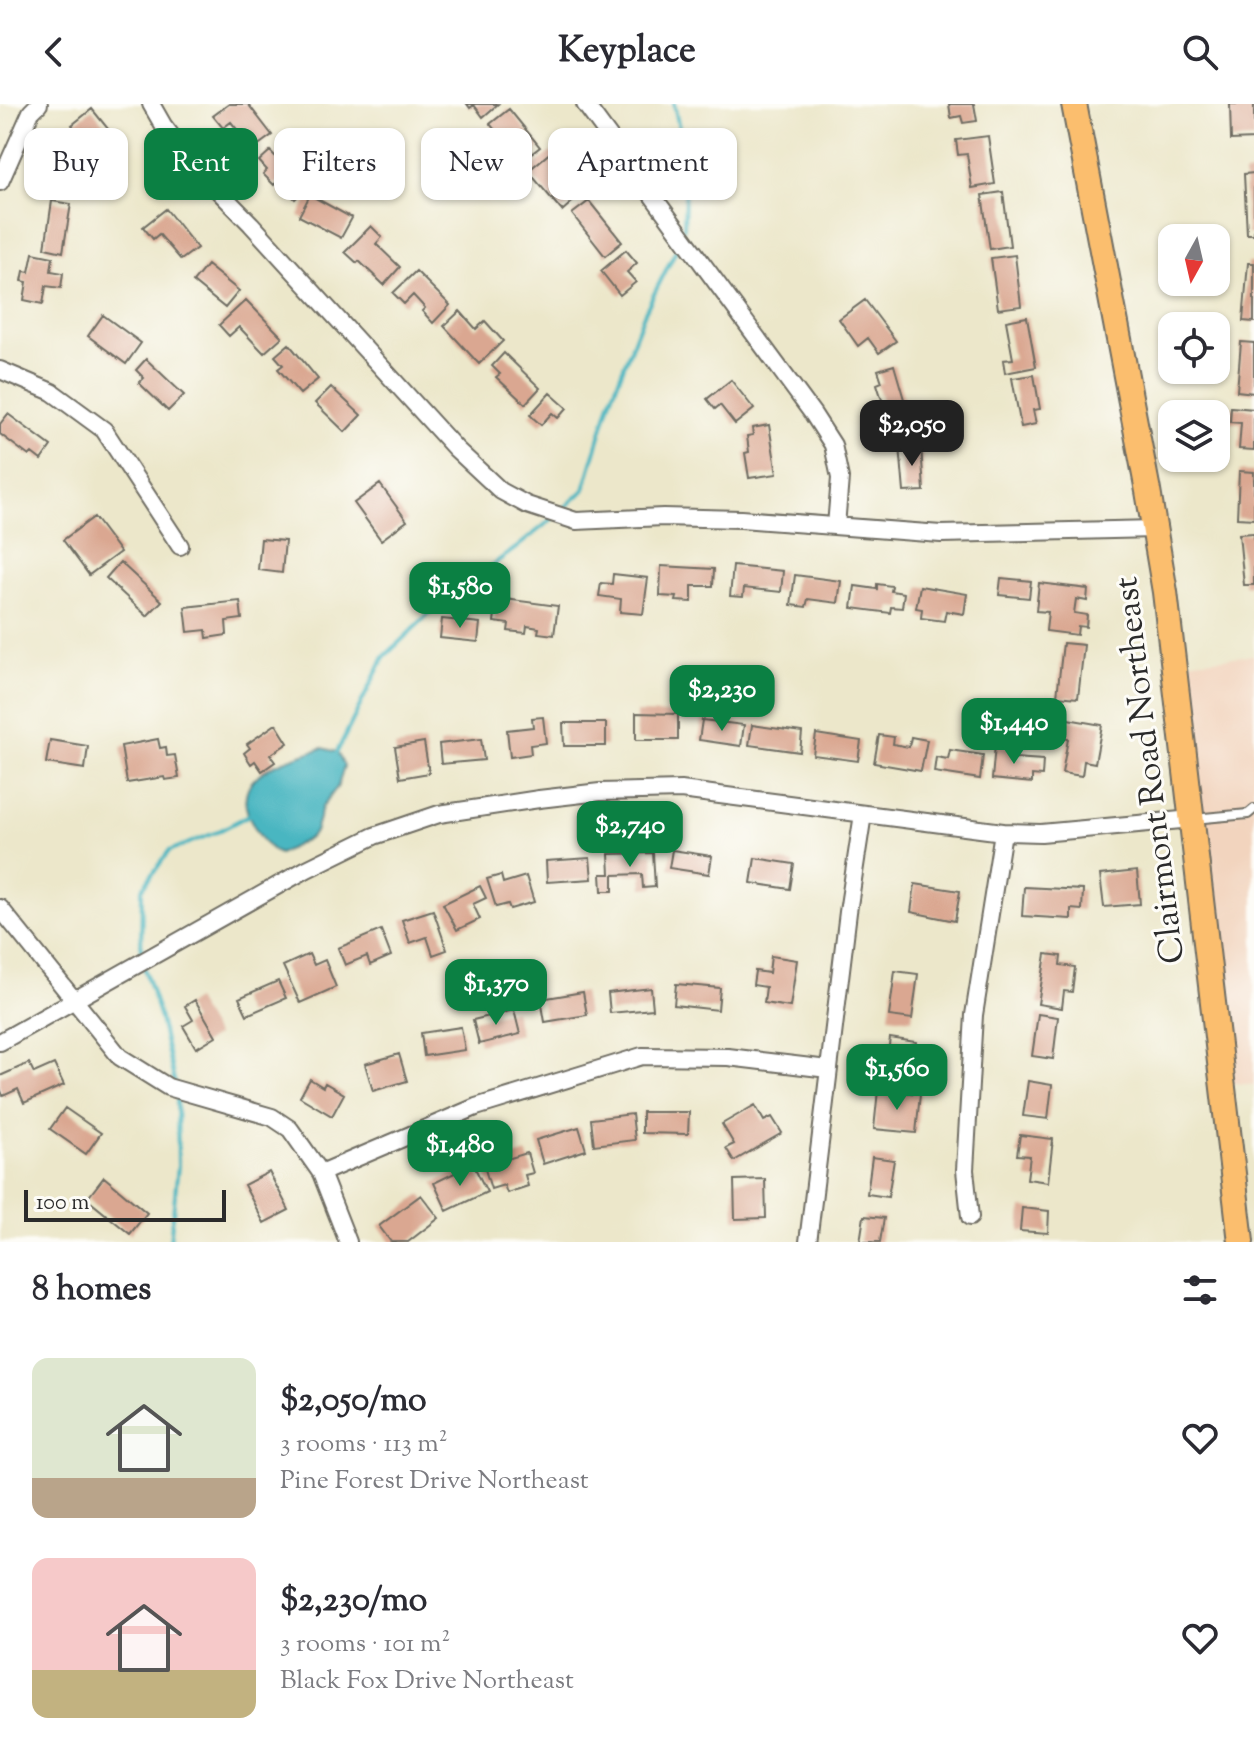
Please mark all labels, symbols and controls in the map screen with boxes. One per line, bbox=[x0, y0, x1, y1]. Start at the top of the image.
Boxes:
text: Keyplace bbox=[558, 26, 696, 78]
icon: back bbox=[32, 30, 76, 74]
icon: search bbox=[1178, 30, 1222, 74]
chip: Buy bbox=[24, 128, 128, 200]
chip: Rent bbox=[144, 128, 258, 200]
chip: Filters bbox=[274, 128, 405, 200]
chip: New bbox=[421, 128, 532, 200]
chip: Apartment bbox=[548, 128, 737, 200]
north arrow bbox=[1158, 224, 1230, 296]
map controls bbox=[1158, 224, 1230, 472]
button: locate bbox=[1158, 312, 1230, 384]
pin: $2,050 bbox=[847, 400, 977, 468]
button: layers bbox=[1158, 400, 1230, 472]
text: $2,050 bbox=[878, 407, 946, 444]
pin: $1,580 bbox=[395, 562, 525, 630]
text: $1,580 bbox=[427, 569, 493, 606]
street label: Clairmont Road Northeast bbox=[1103, 573, 1199, 966]
pin: $2,230 bbox=[657, 665, 787, 733]
text: $2,230 bbox=[688, 672, 756, 709]
pin: $1,440 bbox=[949, 698, 1079, 766]
text: $1,440 bbox=[980, 705, 1048, 742]
pin: $2,740 bbox=[565, 801, 695, 869]
text: $2,740 bbox=[595, 808, 665, 845]
pin: $1,370 bbox=[431, 959, 561, 1027]
text: $1,370 bbox=[463, 966, 529, 1003]
pin: $1,560 bbox=[832, 1044, 962, 1112]
text: $1,560 bbox=[864, 1051, 930, 1088]
pin: $1,480 bbox=[395, 1120, 525, 1188]
text: $1,480 bbox=[425, 1127, 495, 1164]
scale bar bbox=[24, 1186, 226, 1222]
text: 100 m bbox=[36, 1188, 89, 1220]
text: 8 homes bbox=[32, 1266, 151, 1315]
icon: filters bbox=[1178, 1268, 1222, 1312]
text: $2,050/mo bbox=[280, 1377, 427, 1426]
icon: home bbox=[96, 1390, 192, 1486]
icon: heart bbox=[1178, 1416, 1222, 1460]
text: 3 rooms · 113 m² bbox=[280, 1426, 448, 1463]
text: Pine Forest Drive Northeast bbox=[280, 1463, 589, 1500]
text: $2,230/mo bbox=[280, 1577, 427, 1626]
icon: home bbox=[96, 1590, 192, 1686]
icon: heart bbox=[1178, 1616, 1222, 1660]
text: 3 rooms · 101 m² bbox=[280, 1626, 450, 1663]
text: Black Fox Drive Northeast bbox=[280, 1663, 574, 1700]

